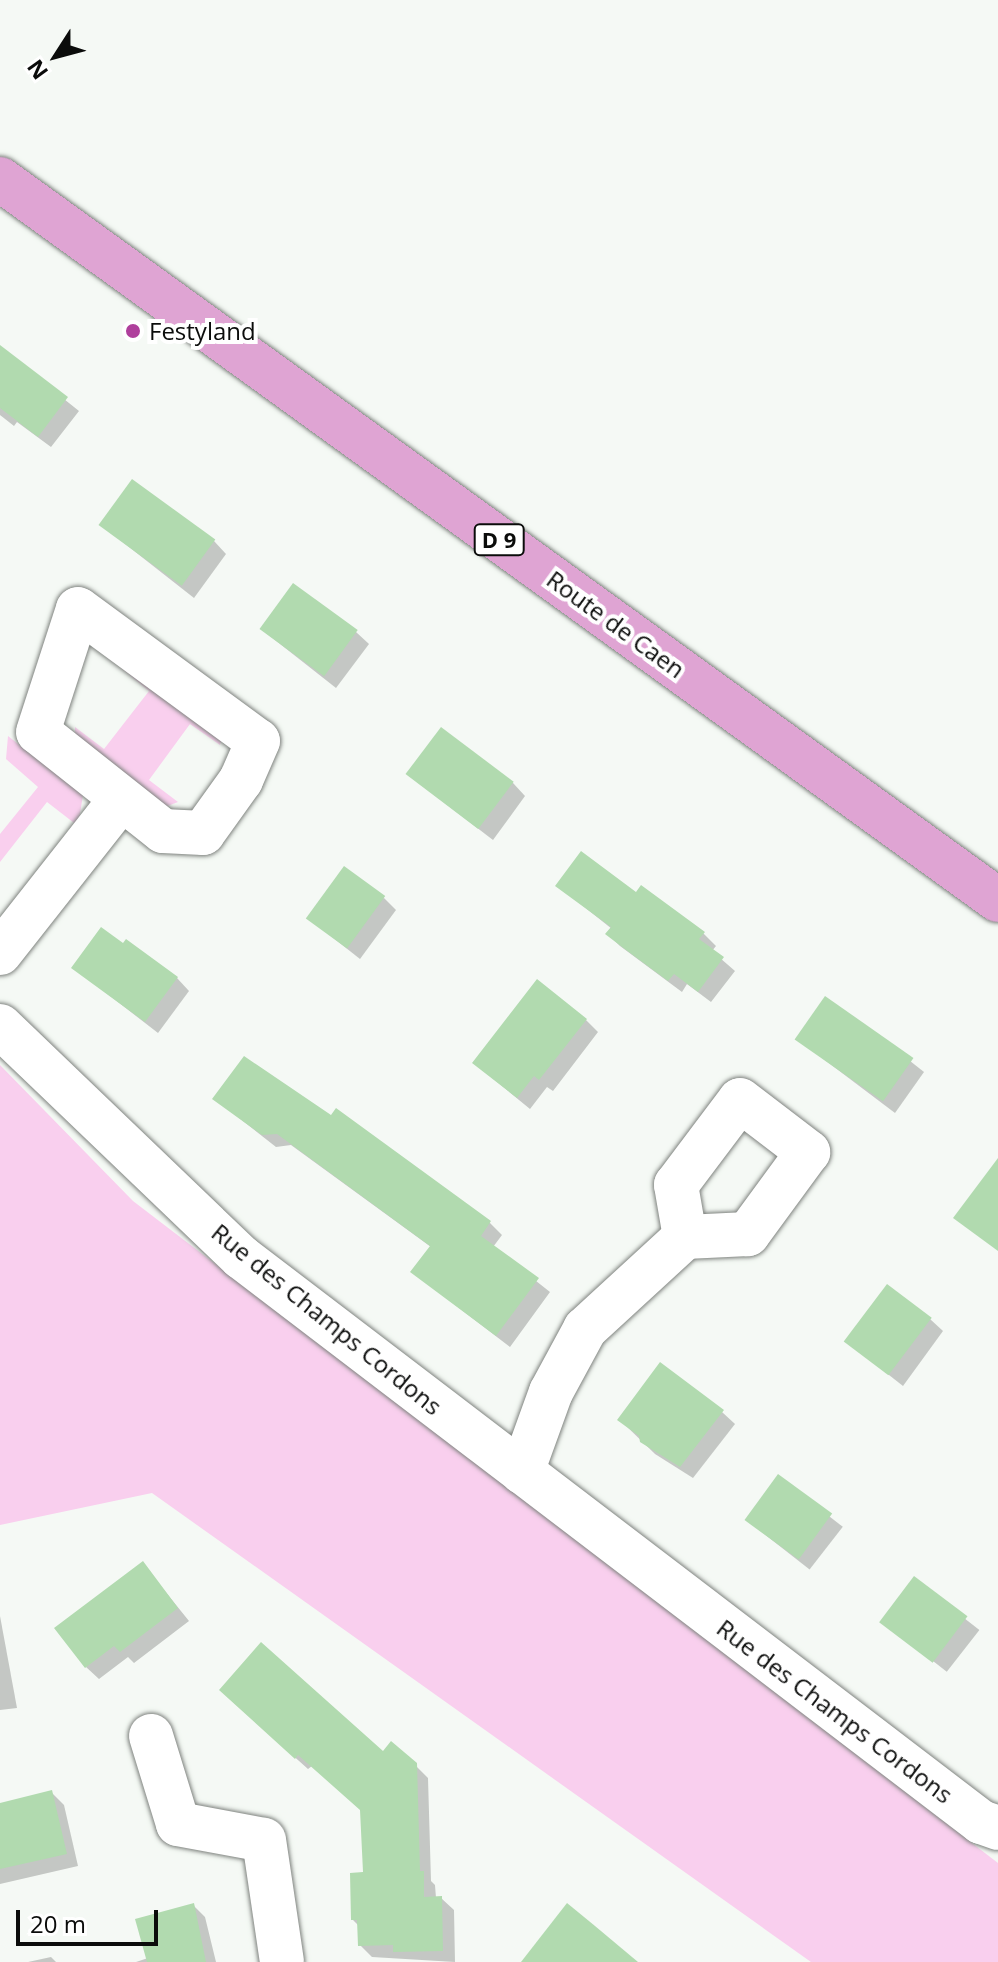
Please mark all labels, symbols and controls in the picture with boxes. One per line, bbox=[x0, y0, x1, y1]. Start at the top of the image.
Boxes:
north arrow bbox=[16, 16, 96, 96]
text: N bbox=[19, 54, 54, 86]
place label: Festyland bbox=[149, 317, 256, 345]
marker: Festyland bbox=[124, 322, 142, 340]
road number: D 9 bbox=[473, 522, 525, 558]
street label: Route de Caen bbox=[541, 564, 691, 684]
street label: Rue des Champs Cordons bbox=[206, 1217, 448, 1421]
street label: Rue des Champs Cordons bbox=[712, 1613, 958, 1809]
scale bar bbox=[20, 1894, 162, 1944]
text: 20 m bbox=[30, 1907, 86, 1940]

